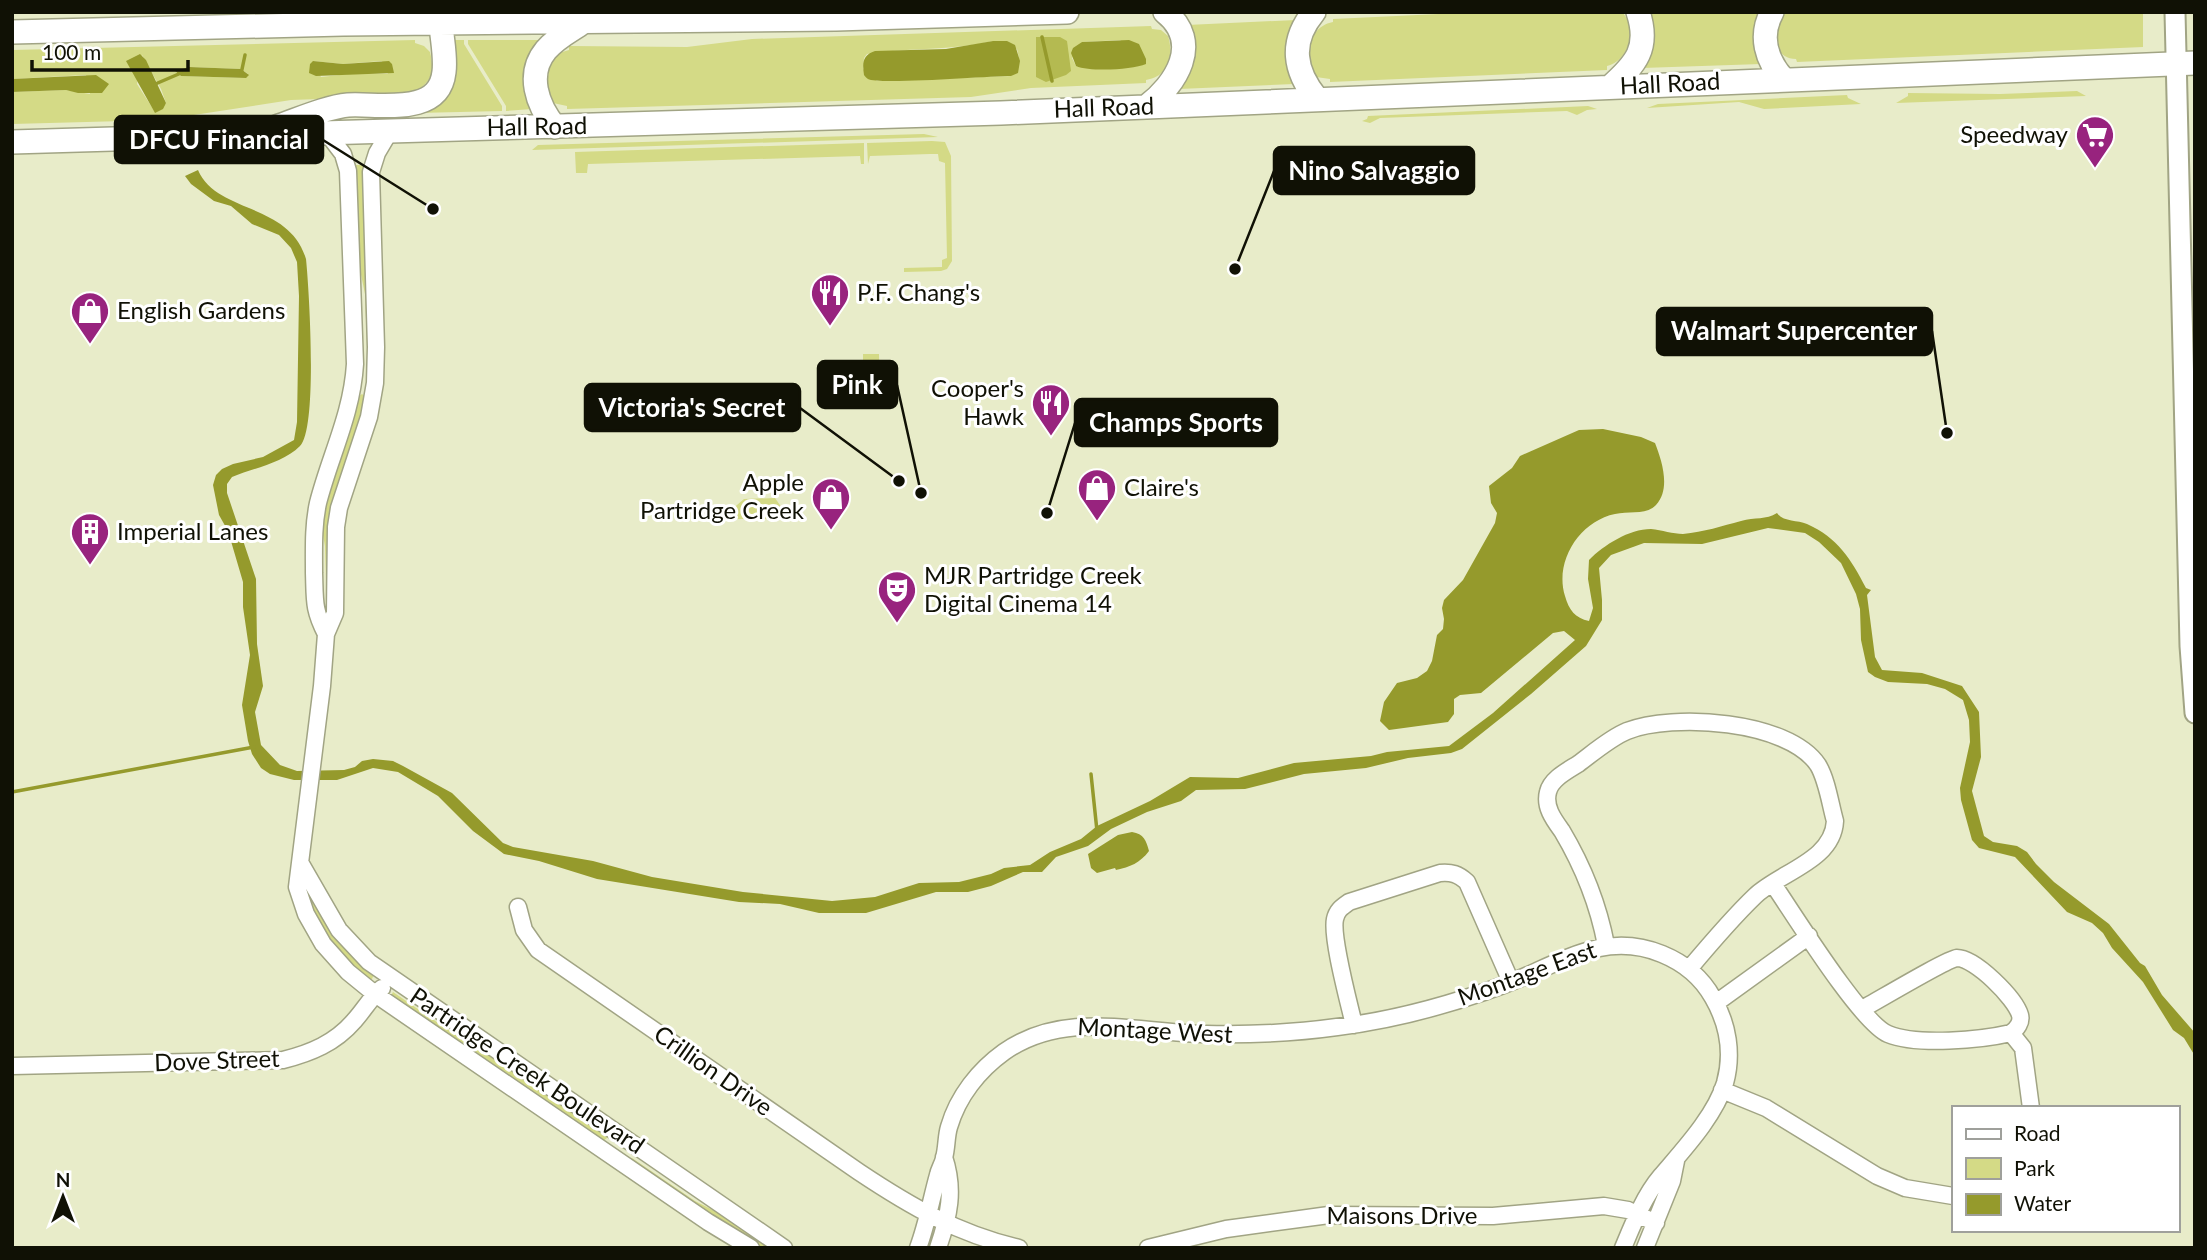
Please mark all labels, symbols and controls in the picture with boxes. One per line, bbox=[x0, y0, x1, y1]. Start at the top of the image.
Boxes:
scale bar bbox=[32, 28, 187, 72]
text: 100 m bbox=[42, 39, 101, 64]
street label: Hall Road bbox=[1619, 65, 1721, 100]
street label: Hall Road bbox=[1053, 90, 1155, 123]
street label: Hall Road bbox=[486, 110, 588, 141]
supermarket icon: Speedway bbox=[2074, 114, 2116, 169]
callout: DFCU Financial bbox=[115, 116, 323, 163]
place label: Speedway bbox=[1960, 119, 2069, 148]
text: DFCU Financial bbox=[129, 123, 309, 155]
callout: Nino Salvaggio bbox=[1274, 147, 1474, 194]
text: Nino Salvaggio bbox=[1288, 154, 1460, 186]
restaurant icon: P.F. Chang's bbox=[809, 272, 851, 327]
place label: P.F. Chang's bbox=[857, 277, 980, 306]
shop icon: English Gardens bbox=[69, 290, 111, 345]
place label: English Gardens bbox=[117, 295, 285, 324]
callout: Walmart Supercenter bbox=[1657, 308, 1932, 355]
text: Walmart Supercenter bbox=[1671, 314, 1918, 346]
callout: Pink bbox=[818, 361, 897, 408]
text: Pink bbox=[831, 368, 883, 400]
place label: Cooper's Hawk bbox=[931, 373, 1025, 430]
restaurant icon: Cooper's Hawk bbox=[1030, 382, 1072, 437]
callout: Victoria's Secret bbox=[585, 384, 800, 431]
text: Victoria's Secret bbox=[597, 391, 786, 423]
callout: Champs Sports bbox=[1075, 399, 1277, 446]
text: Champs Sports bbox=[1089, 406, 1263, 438]
place label: Apple Partridge Creek bbox=[640, 467, 805, 524]
shop icon: Claire's bbox=[1076, 467, 1118, 522]
place label: Claire's bbox=[1124, 472, 1199, 501]
shop icon: Apple Partridge Creek bbox=[810, 476, 852, 531]
building icon: Imperial Lanes bbox=[69, 511, 111, 566]
place label: Imperial Lanes bbox=[117, 516, 268, 545]
place label: MJR Partridge Creek Digital Cinema 14 bbox=[924, 560, 1142, 617]
theatre icon: MJR Partridge Creek Digital Cinema 14 bbox=[876, 569, 918, 624]
street label: Montage East bbox=[1453, 934, 1600, 1011]
street label: Partridge Creek Boulevard bbox=[405, 980, 651, 1159]
street label: Montage West bbox=[1077, 1011, 1234, 1048]
street label: Crillion Drive bbox=[649, 1018, 779, 1121]
street label: Dove Street bbox=[154, 1043, 281, 1076]
legend bbox=[1952, 1106, 2179, 1232]
text: Road bbox=[2014, 1120, 2061, 1145]
text: Park bbox=[2014, 1155, 2055, 1180]
north arrow bbox=[28, 1162, 98, 1232]
text: N bbox=[56, 1168, 70, 1191]
text: Water bbox=[2014, 1190, 2071, 1215]
street label: Maisons Drive bbox=[1327, 1200, 1477, 1229]

